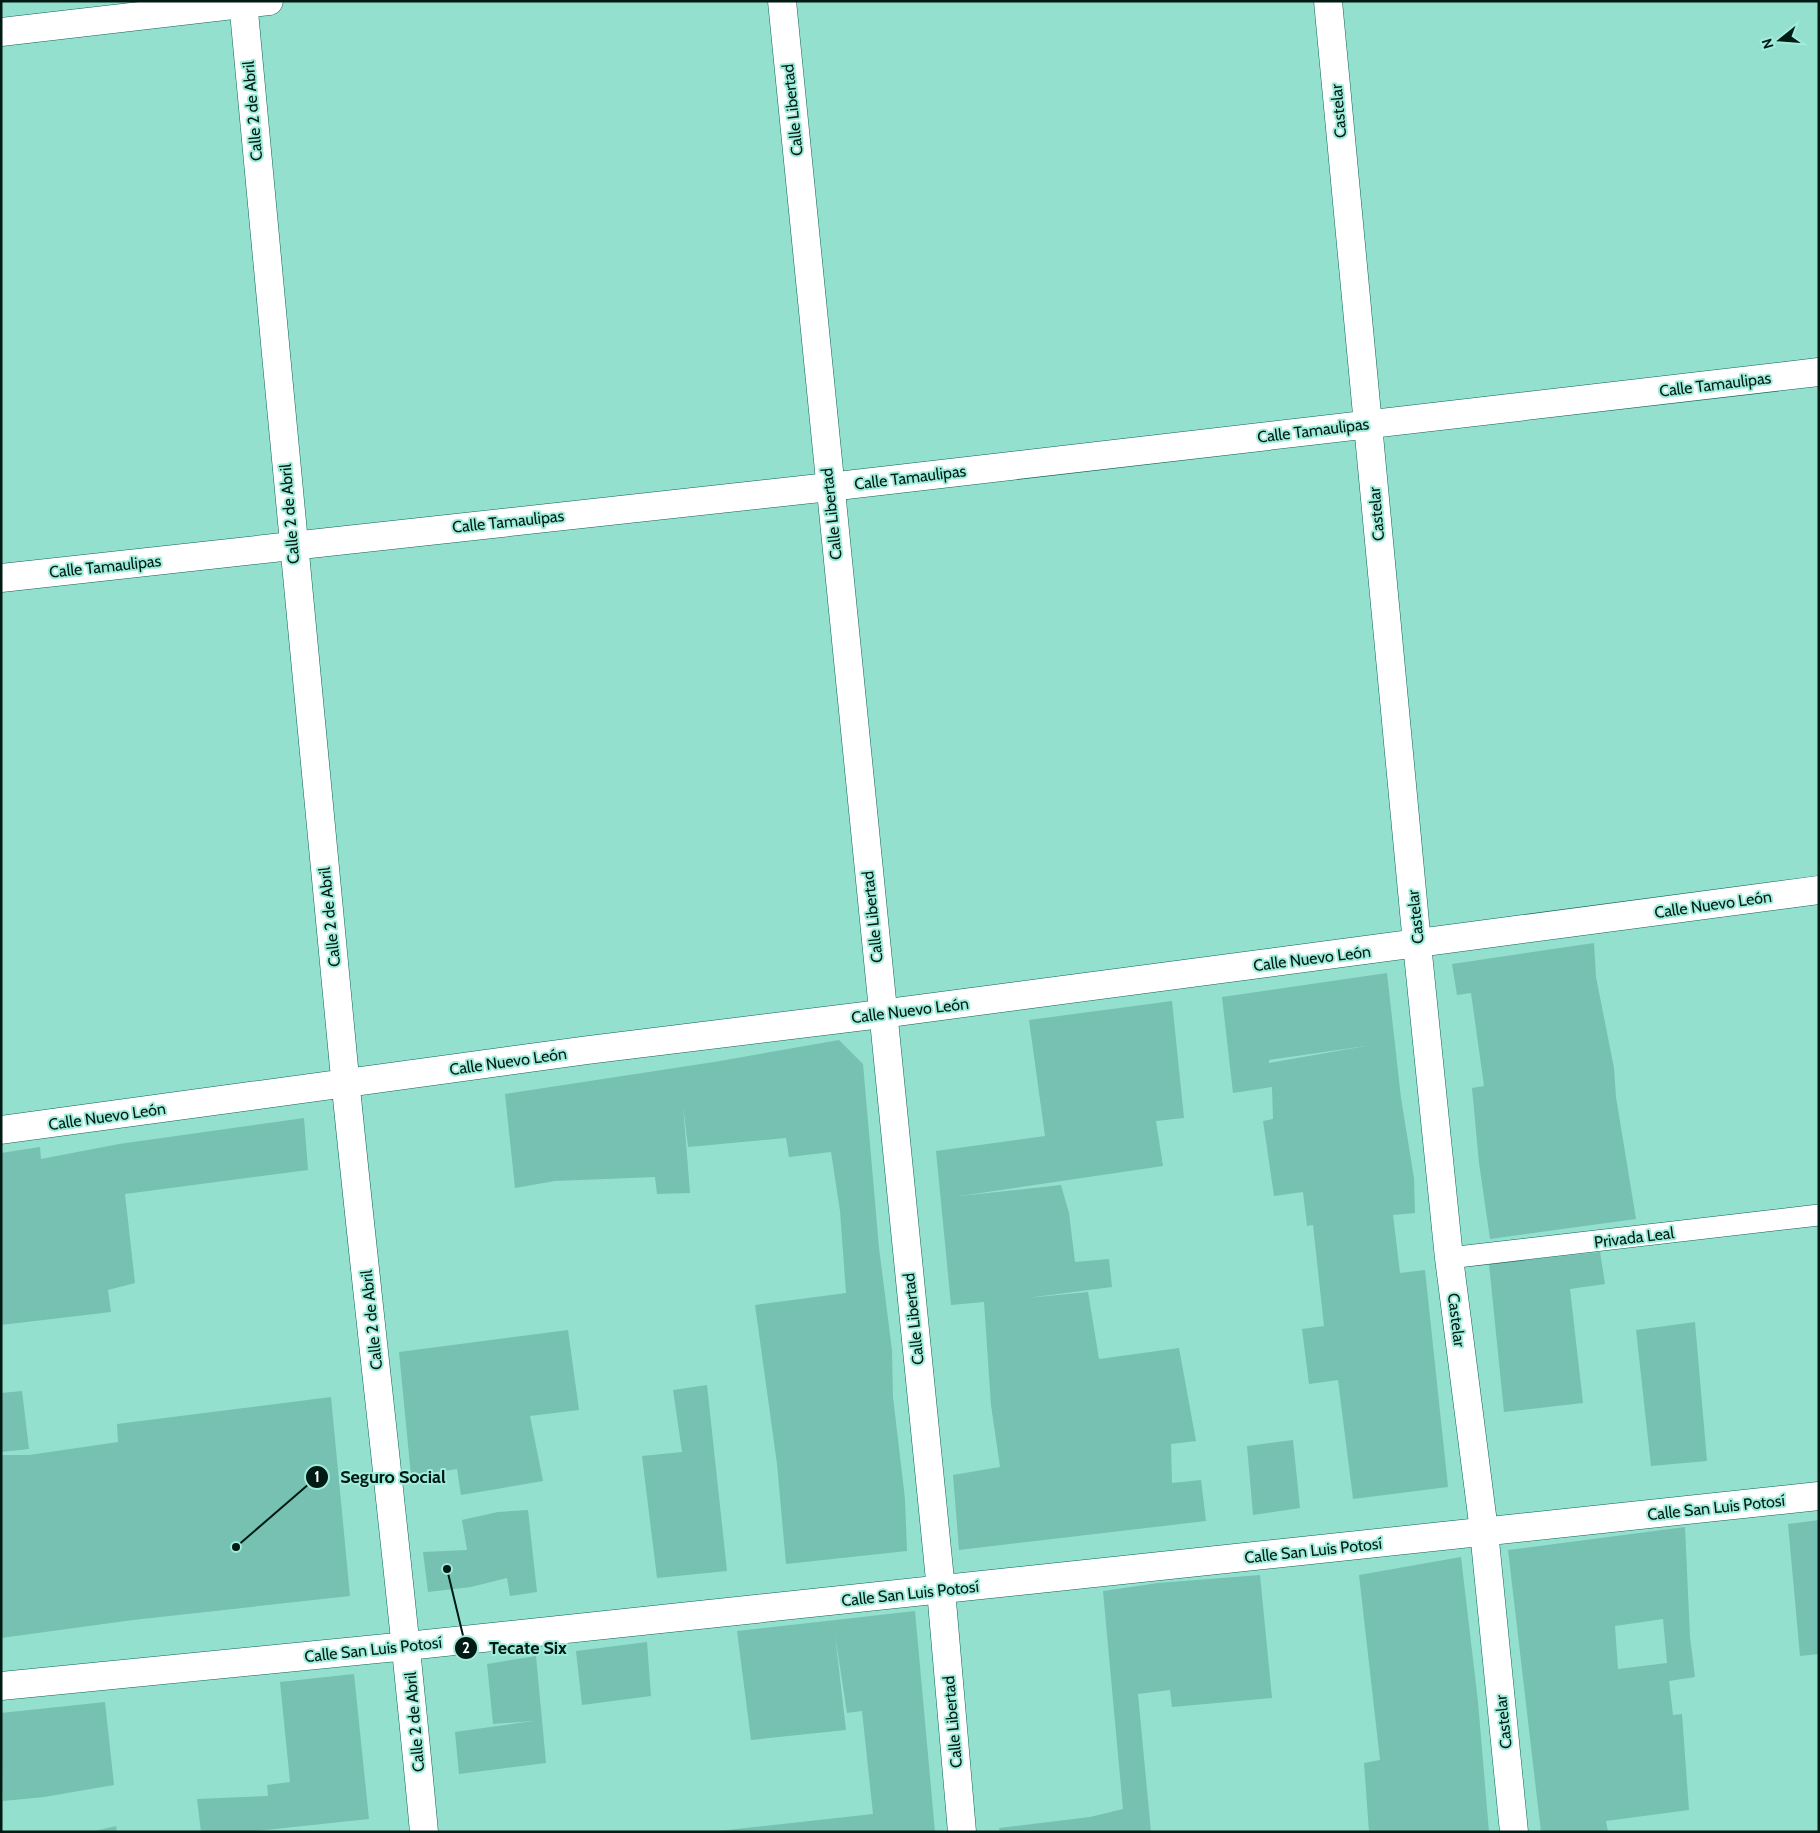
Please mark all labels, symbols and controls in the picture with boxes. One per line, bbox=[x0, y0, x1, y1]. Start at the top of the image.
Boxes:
north arrow bbox=[1755, 15, 1805, 65]
text: N bbox=[1758, 36, 1778, 51]
street label: Calle 2 de Abril bbox=[239, 60, 266, 162]
street label: Calle Libertad bbox=[778, 63, 807, 157]
street label: Castelar bbox=[1327, 82, 1350, 139]
street label: Calle Tamaulipas bbox=[1658, 368, 1772, 401]
street label: Calle Tamaulipas bbox=[1256, 414, 1370, 447]
street label: Calle Tamaulipas bbox=[853, 461, 967, 494]
street label: Calle 2 de Abril bbox=[276, 463, 303, 565]
street label: Calle Libertad bbox=[817, 467, 846, 561]
street label: Castelar bbox=[1365, 485, 1388, 542]
street label: Calle Tamaulipas bbox=[451, 506, 565, 537]
street label: Calle Tamaulipas bbox=[48, 551, 162, 582]
street label: Calle 2 de Abril bbox=[315, 866, 344, 968]
street label: Calle Libertad bbox=[858, 870, 887, 964]
street label: Calle Nuevo León bbox=[1653, 887, 1773, 922]
street label: Castelar bbox=[1403, 888, 1428, 945]
street label: Calle Nuevo León bbox=[1252, 942, 1372, 975]
street label: Calle Nuevo León bbox=[850, 994, 970, 1027]
street label: Calle Nuevo León bbox=[448, 1044, 568, 1079]
street label: Calle Nuevo León bbox=[47, 1099, 167, 1134]
street label: Privada Leal bbox=[1593, 1223, 1675, 1252]
street label: Calle 2 de Abril bbox=[357, 1269, 386, 1371]
street label: Calle Libertad bbox=[899, 1272, 928, 1366]
street label: Castelar bbox=[1444, 1292, 1469, 1349]
callout: Seguro Social bbox=[305, 1460, 456, 1493]
text: Seguro Social bbox=[340, 1466, 446, 1488]
text: 1 bbox=[314, 1468, 320, 1486]
street label: Calle San Luis Potosí bbox=[1646, 1491, 1786, 1524]
street label: Calle San Luis Potosí bbox=[1243, 1534, 1383, 1567]
street label: Calle San Luis Potosí bbox=[840, 1577, 980, 1610]
callout: Tecate Six bbox=[454, 1631, 576, 1664]
street label: Calle San Luis Potosí bbox=[303, 1633, 443, 1666]
text: Tecate Six bbox=[489, 1637, 567, 1659]
text: 2 bbox=[462, 1639, 470, 1657]
street label: Calle 2 de Abril bbox=[401, 1671, 428, 1773]
street label: Calle Libertad bbox=[939, 1675, 966, 1769]
street label: Castelar bbox=[1491, 1693, 1516, 1750]

